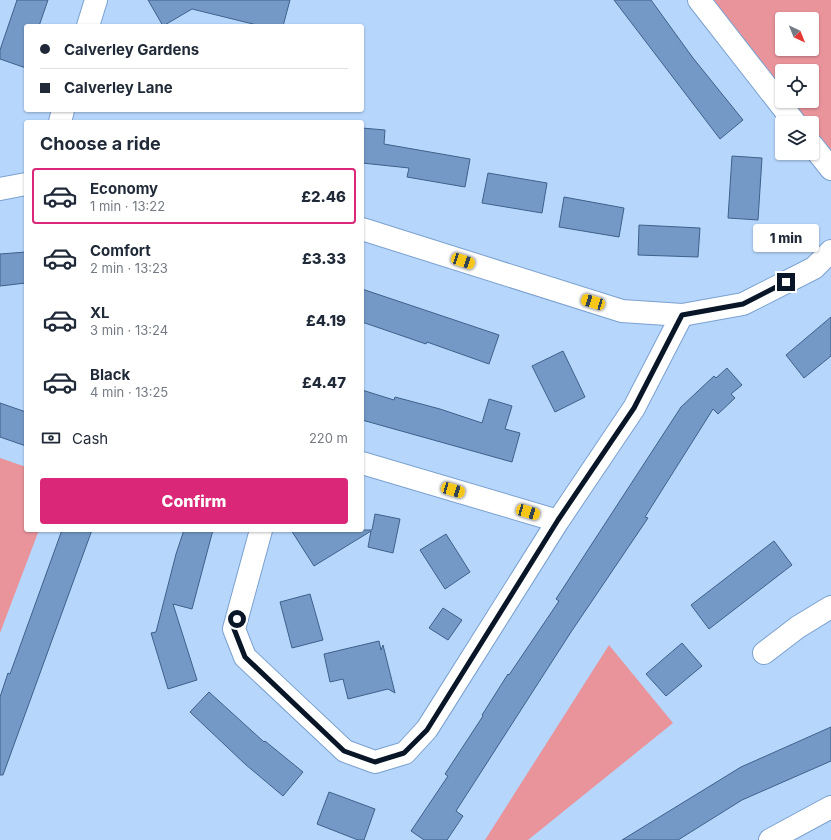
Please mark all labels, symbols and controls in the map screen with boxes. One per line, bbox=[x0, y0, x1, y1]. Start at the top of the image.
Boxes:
north arrow bbox=[775, 12, 819, 56]
map controls bbox=[775, 12, 819, 160]
text: Calverley Gardens bbox=[64, 40, 199, 59]
button: locate bbox=[775, 64, 819, 108]
text: Calverley Lane bbox=[64, 78, 173, 97]
button: layers bbox=[775, 116, 819, 160]
text: Choose a ride bbox=[40, 133, 161, 154]
icon: car bbox=[42, 178, 78, 214]
text: Economy bbox=[90, 179, 158, 198]
text: £2.46 bbox=[301, 187, 346, 206]
text: 1 min · 13:22 bbox=[90, 198, 165, 214]
callout: 1 min bbox=[753, 224, 819, 252]
text: 1 min bbox=[770, 230, 802, 246]
icon: car bbox=[42, 240, 78, 276]
text: Comfort bbox=[90, 241, 151, 260]
text: £3.33 bbox=[302, 249, 346, 268]
car bbox=[450, 252, 476, 270]
text: 2 min · 13:23 bbox=[90, 260, 168, 276]
route end bbox=[777, 273, 795, 291]
car bbox=[580, 293, 606, 311]
icon: car bbox=[42, 302, 78, 338]
text: XL bbox=[90, 303, 110, 322]
text: £4.19 bbox=[306, 311, 346, 330]
text: 3 min · 13:24 bbox=[90, 322, 168, 338]
icon: car bbox=[42, 364, 78, 400]
text: Black bbox=[90, 365, 130, 384]
text: £4.47 bbox=[302, 373, 346, 392]
text: 4 min · 13:25 bbox=[90, 384, 168, 400]
icon: cash bbox=[40, 427, 62, 449]
text: Cash bbox=[72, 429, 108, 448]
text: 220 m bbox=[309, 430, 348, 446]
button: Confirm bbox=[40, 478, 348, 524]
car bbox=[440, 481, 466, 499]
car bbox=[515, 503, 541, 521]
route start bbox=[228, 610, 246, 628]

